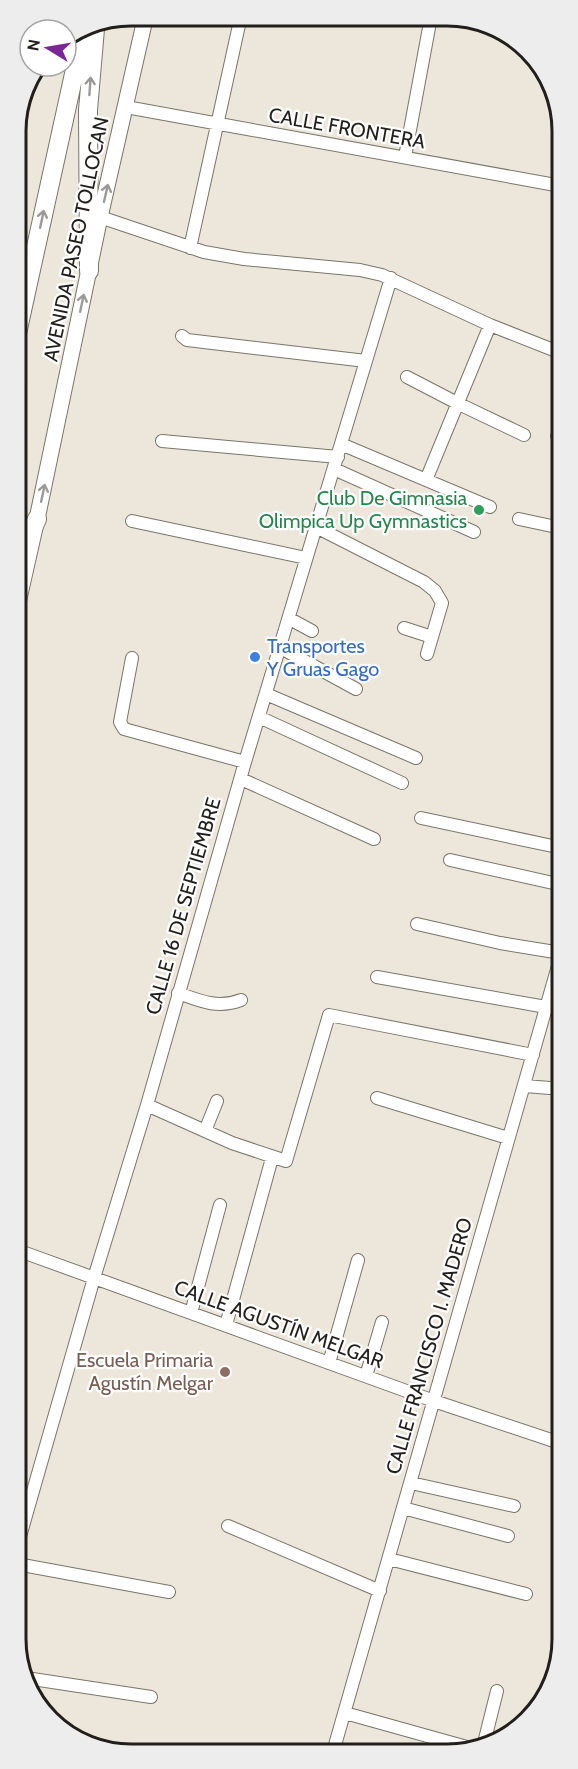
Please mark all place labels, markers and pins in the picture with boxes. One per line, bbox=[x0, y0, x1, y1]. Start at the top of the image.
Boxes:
place label: Club De Gimnasia Olimpica Up Gymnastics bbox=[259, 486, 467, 533]
marker: Club De Gimnasia Olimpica Up Gymnastics bbox=[472, 503, 486, 517]
place label: Transportes Y Gruas Gago bbox=[266, 634, 379, 681]
marker: Transportes Y Gruas Gago bbox=[248, 650, 262, 664]
place label: Escuela Primaria Agustín Melgar bbox=[76, 1348, 214, 1395]
marker: Escuela Primaria Agustín Melgar bbox=[218, 1365, 232, 1379]

